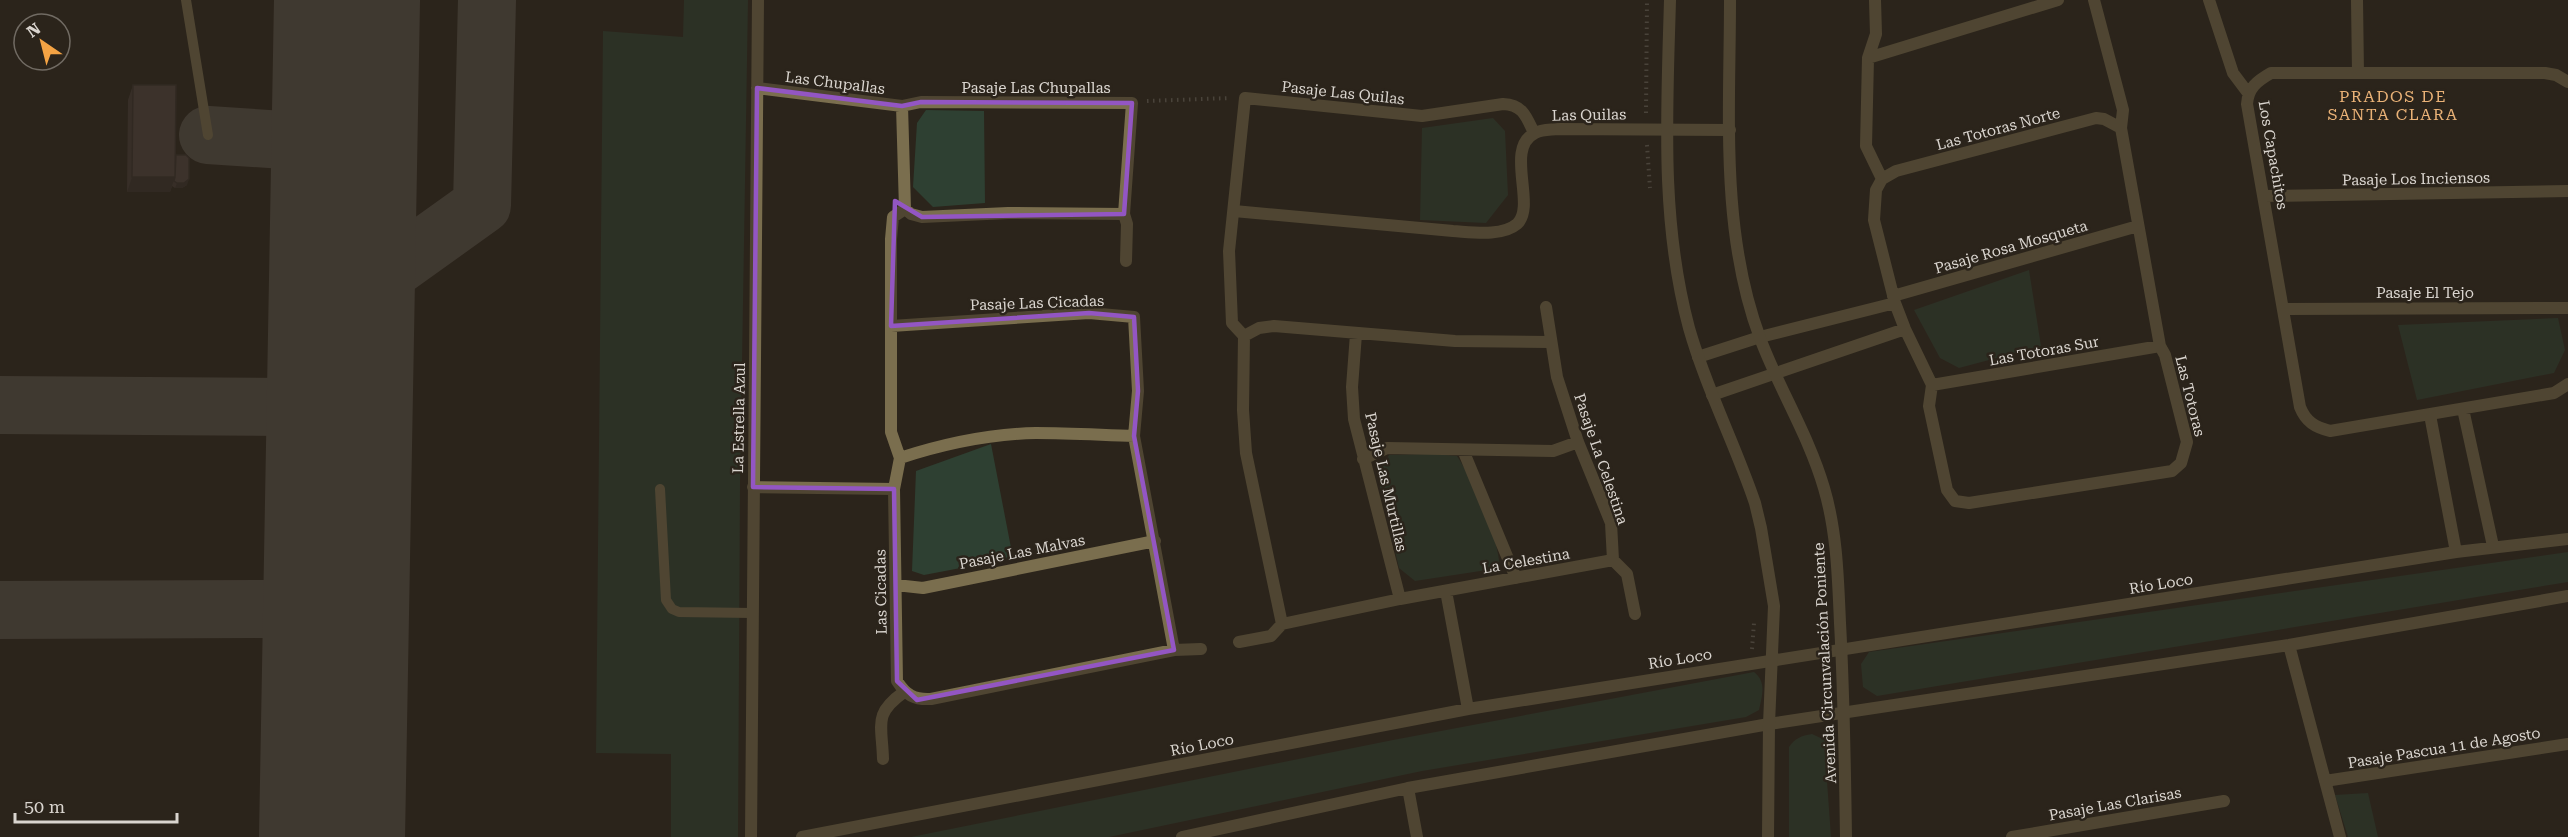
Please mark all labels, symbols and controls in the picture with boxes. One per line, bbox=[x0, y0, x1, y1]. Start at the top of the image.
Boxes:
north arrow bbox=[12, 12, 72, 72]
text: N bbox=[23, 19, 44, 41]
street label: Las Chupallas bbox=[784, 68, 886, 98]
street label: Pasaje Las Quilas bbox=[1281, 78, 1405, 108]
street label: Pasaje Las Chupallas bbox=[961, 79, 1111, 97]
district label: PRADOS DE SANTA CLARA bbox=[2328, 87, 2458, 124]
street label: Los Capachitos bbox=[2255, 99, 2291, 211]
street label: Las Totoras Norte bbox=[1934, 104, 2062, 154]
street label: Las Quilas bbox=[1552, 105, 1626, 125]
street label: Pasaje Los Inciensos bbox=[2342, 169, 2490, 189]
street label: Pasaje Rosa Mosqueta bbox=[1932, 216, 2090, 278]
street label: Pasaje El Tejo bbox=[2376, 284, 2474, 302]
street label: Pasaje Las Cicadas bbox=[969, 292, 1105, 314]
street label: Las Totoras Sur bbox=[1988, 332, 2100, 370]
street label: Las Totoras bbox=[2171, 354, 2209, 438]
street label: La Estrella Azul bbox=[729, 362, 749, 474]
street label: Pasaje La Celestina bbox=[1570, 391, 1632, 527]
street label: Pasaje Las Murtillas bbox=[1361, 411, 1411, 553]
street label: Pasaje Las Malvas bbox=[957, 531, 1087, 573]
street label: Avenida Circunvalación Poniente bbox=[1810, 542, 1840, 784]
street label: La Celestina bbox=[1481, 544, 1571, 578]
street label: Las Cicadas bbox=[871, 549, 891, 635]
street label: Río Loco bbox=[2128, 570, 2194, 598]
street label: Río Loco bbox=[1647, 645, 1713, 673]
street label: Pasaje Pascua 11 de Agosto bbox=[2346, 724, 2542, 772]
street label: Río Loco bbox=[1169, 730, 1235, 760]
street label: Pasaje Las Clarisas bbox=[2047, 783, 2183, 825]
scale bar bbox=[15, 786, 177, 824]
text: 50 m bbox=[24, 796, 65, 817]

